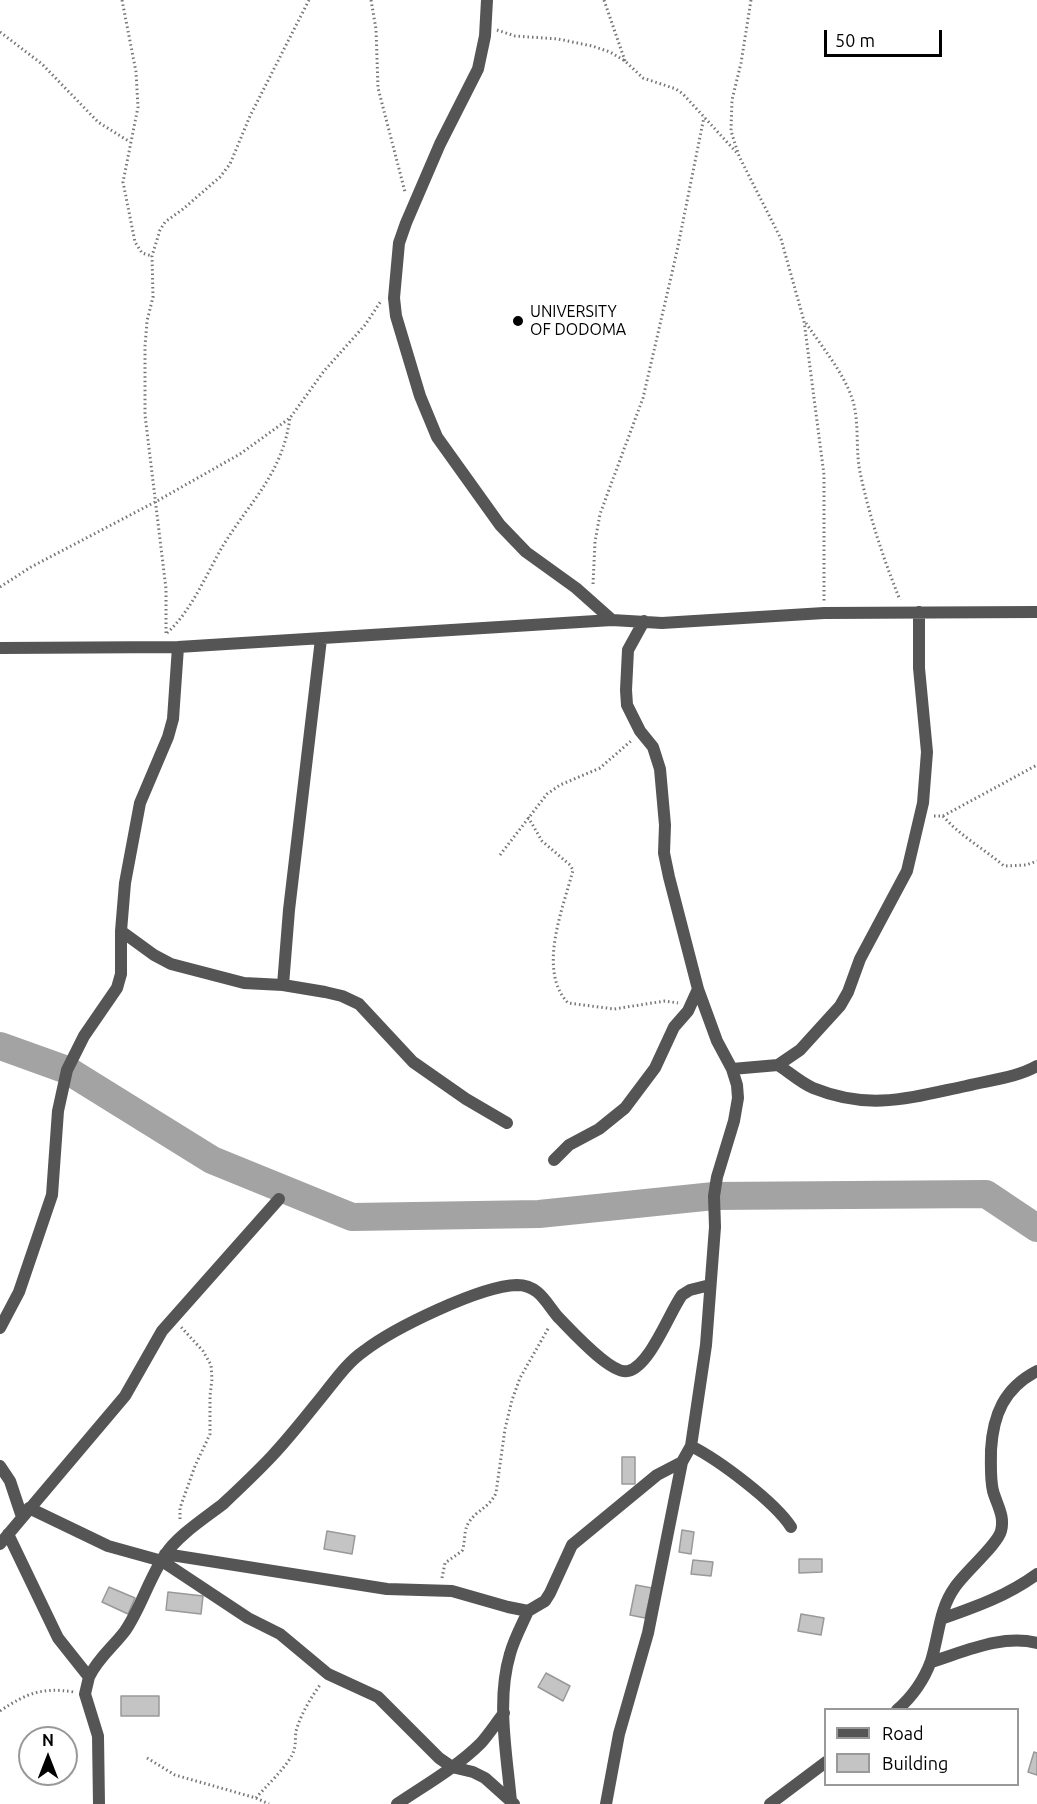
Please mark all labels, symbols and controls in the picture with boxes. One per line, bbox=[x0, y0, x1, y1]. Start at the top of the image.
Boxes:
scale bar bbox=[827, 18, 946, 56]
text: 50 m bbox=[835, 30, 875, 50]
place label: UNIVERSITY OF DODOMA bbox=[530, 302, 626, 340]
marker: UNIVERSITY OF DODOMA bbox=[511, 314, 525, 328]
legend bbox=[824, 1708, 1019, 1786]
text: Road bbox=[882, 1723, 924, 1743]
north arrow bbox=[18, 1726, 78, 1786]
text: N bbox=[42, 1731, 54, 1749]
text: Building bbox=[882, 1753, 948, 1773]

